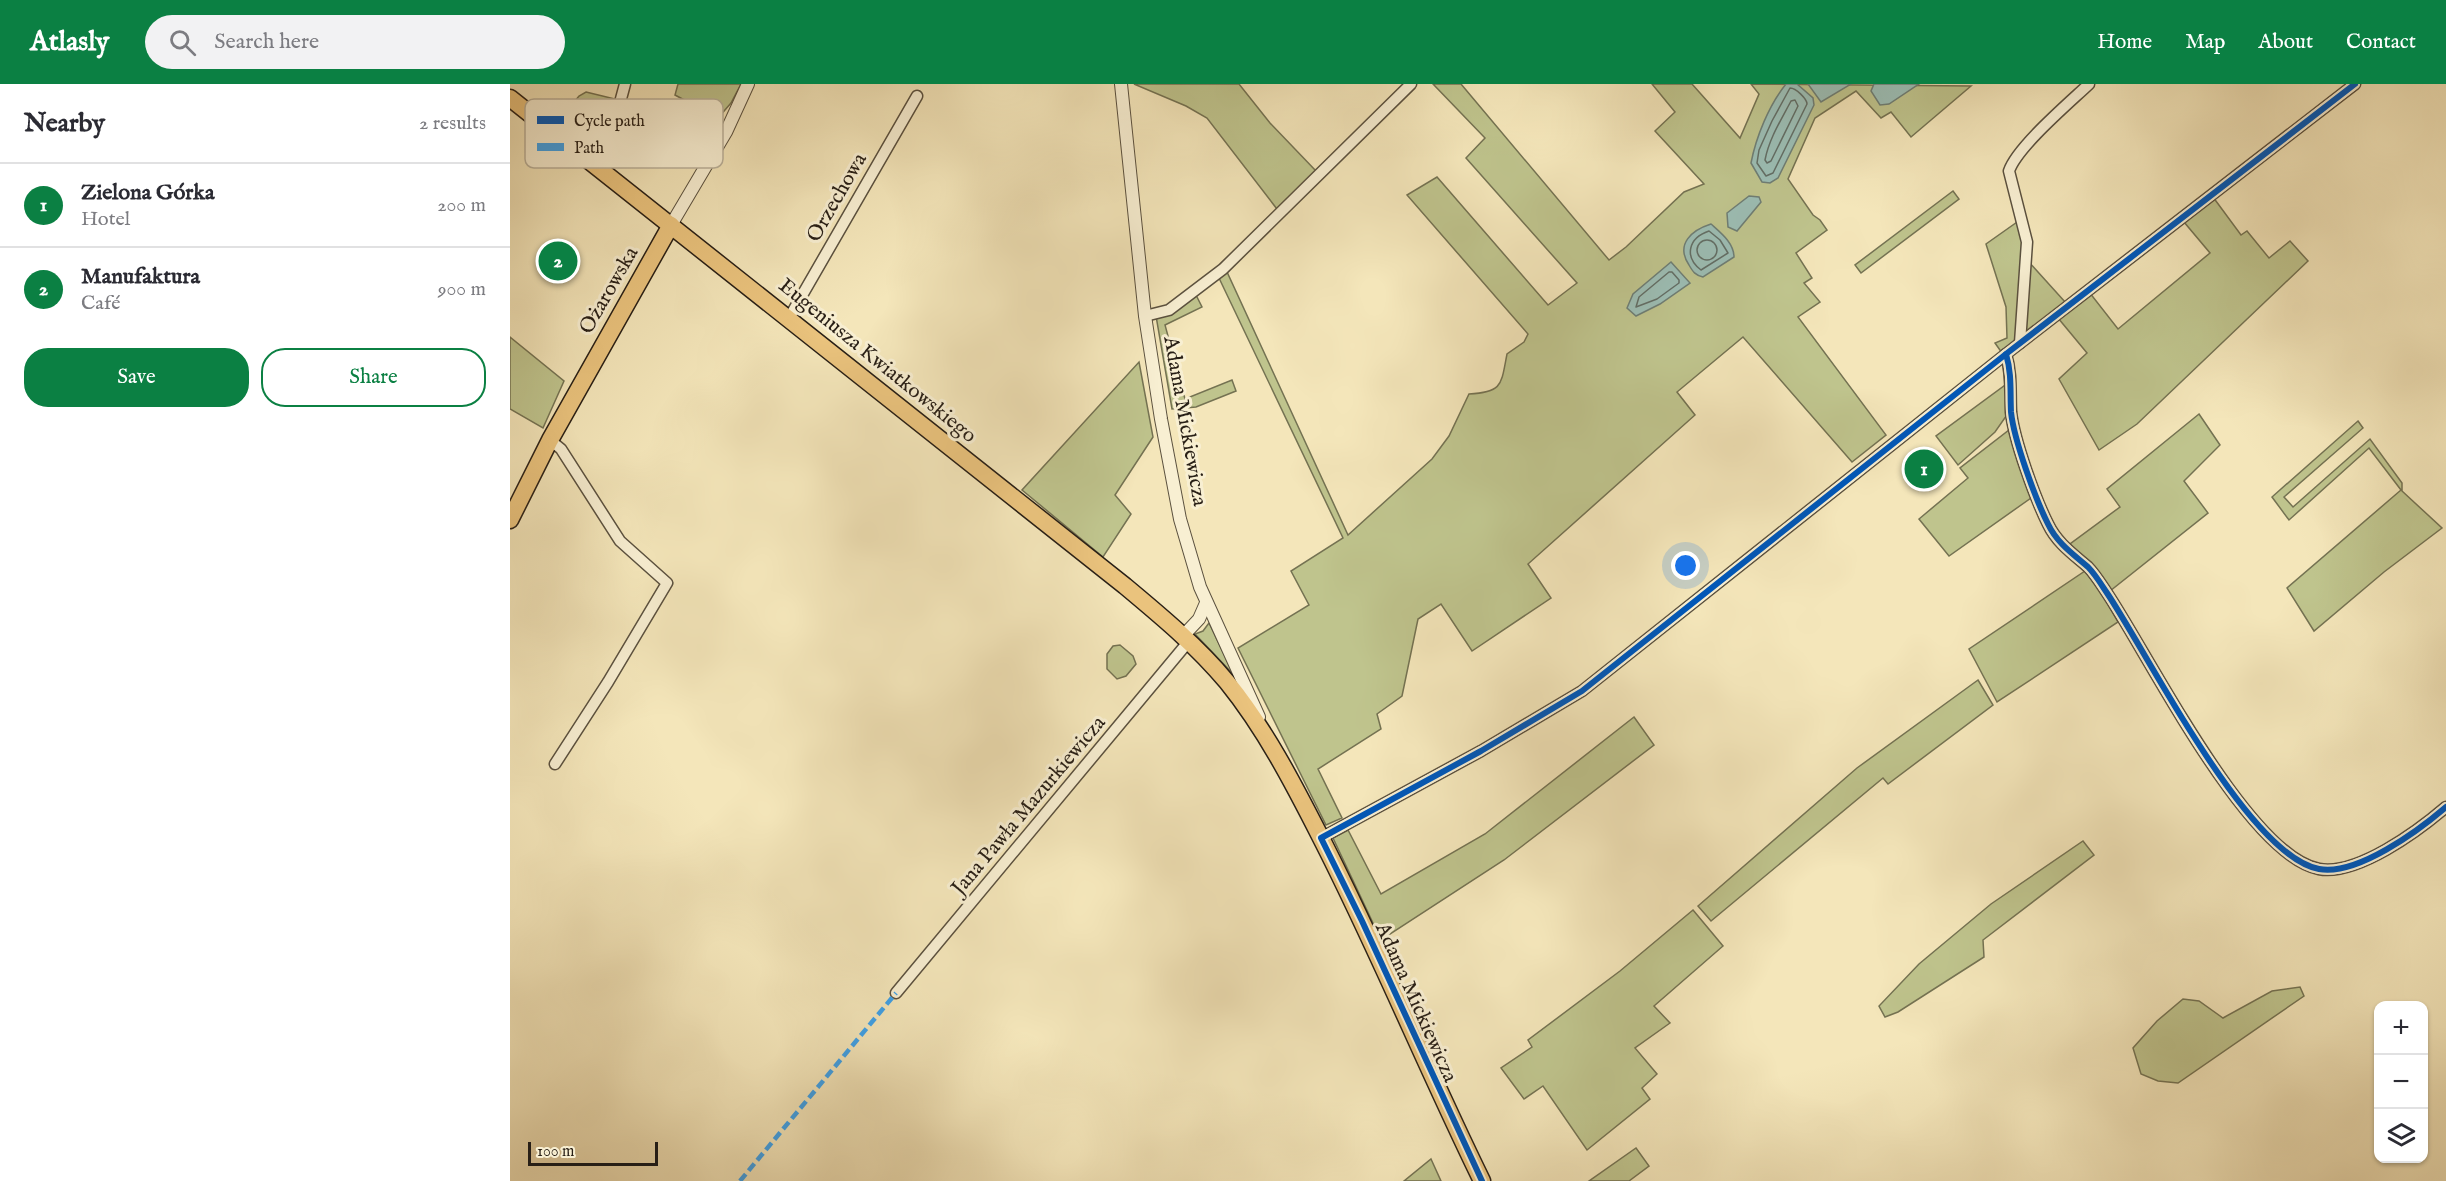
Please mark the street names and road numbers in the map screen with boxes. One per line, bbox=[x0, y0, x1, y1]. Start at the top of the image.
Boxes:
street label: Orzechowa bbox=[801, 148, 874, 247]
street label: Ożarowska bbox=[573, 241, 646, 339]
street label: Eugeniusza Kwiatkowskiego bbox=[772, 273, 982, 450]
street label: Adama Mickiewicza bbox=[1156, 333, 1213, 509]
street label: Jana Pawła Mazurkiewicza bbox=[945, 710, 1113, 903]
street label: Adama Mickiewicza bbox=[1368, 918, 1463, 1088]

